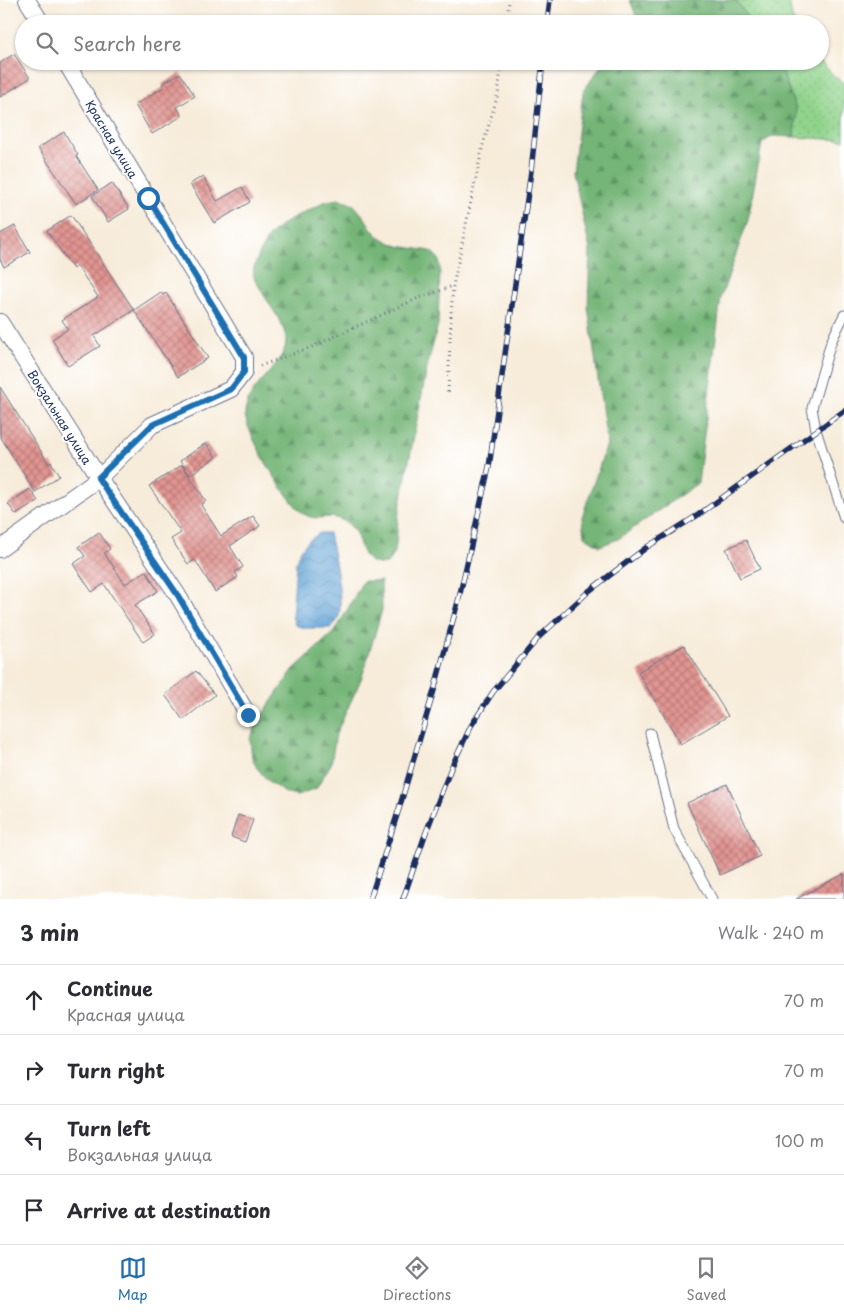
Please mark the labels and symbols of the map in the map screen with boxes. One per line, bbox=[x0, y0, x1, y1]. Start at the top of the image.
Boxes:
street label: Красная улица bbox=[82, 97, 143, 182]
route start bbox=[137, 187, 160, 210]
street label: Вокзальная улица bbox=[24, 366, 97, 468]
route end bbox=[237, 704, 260, 727]

